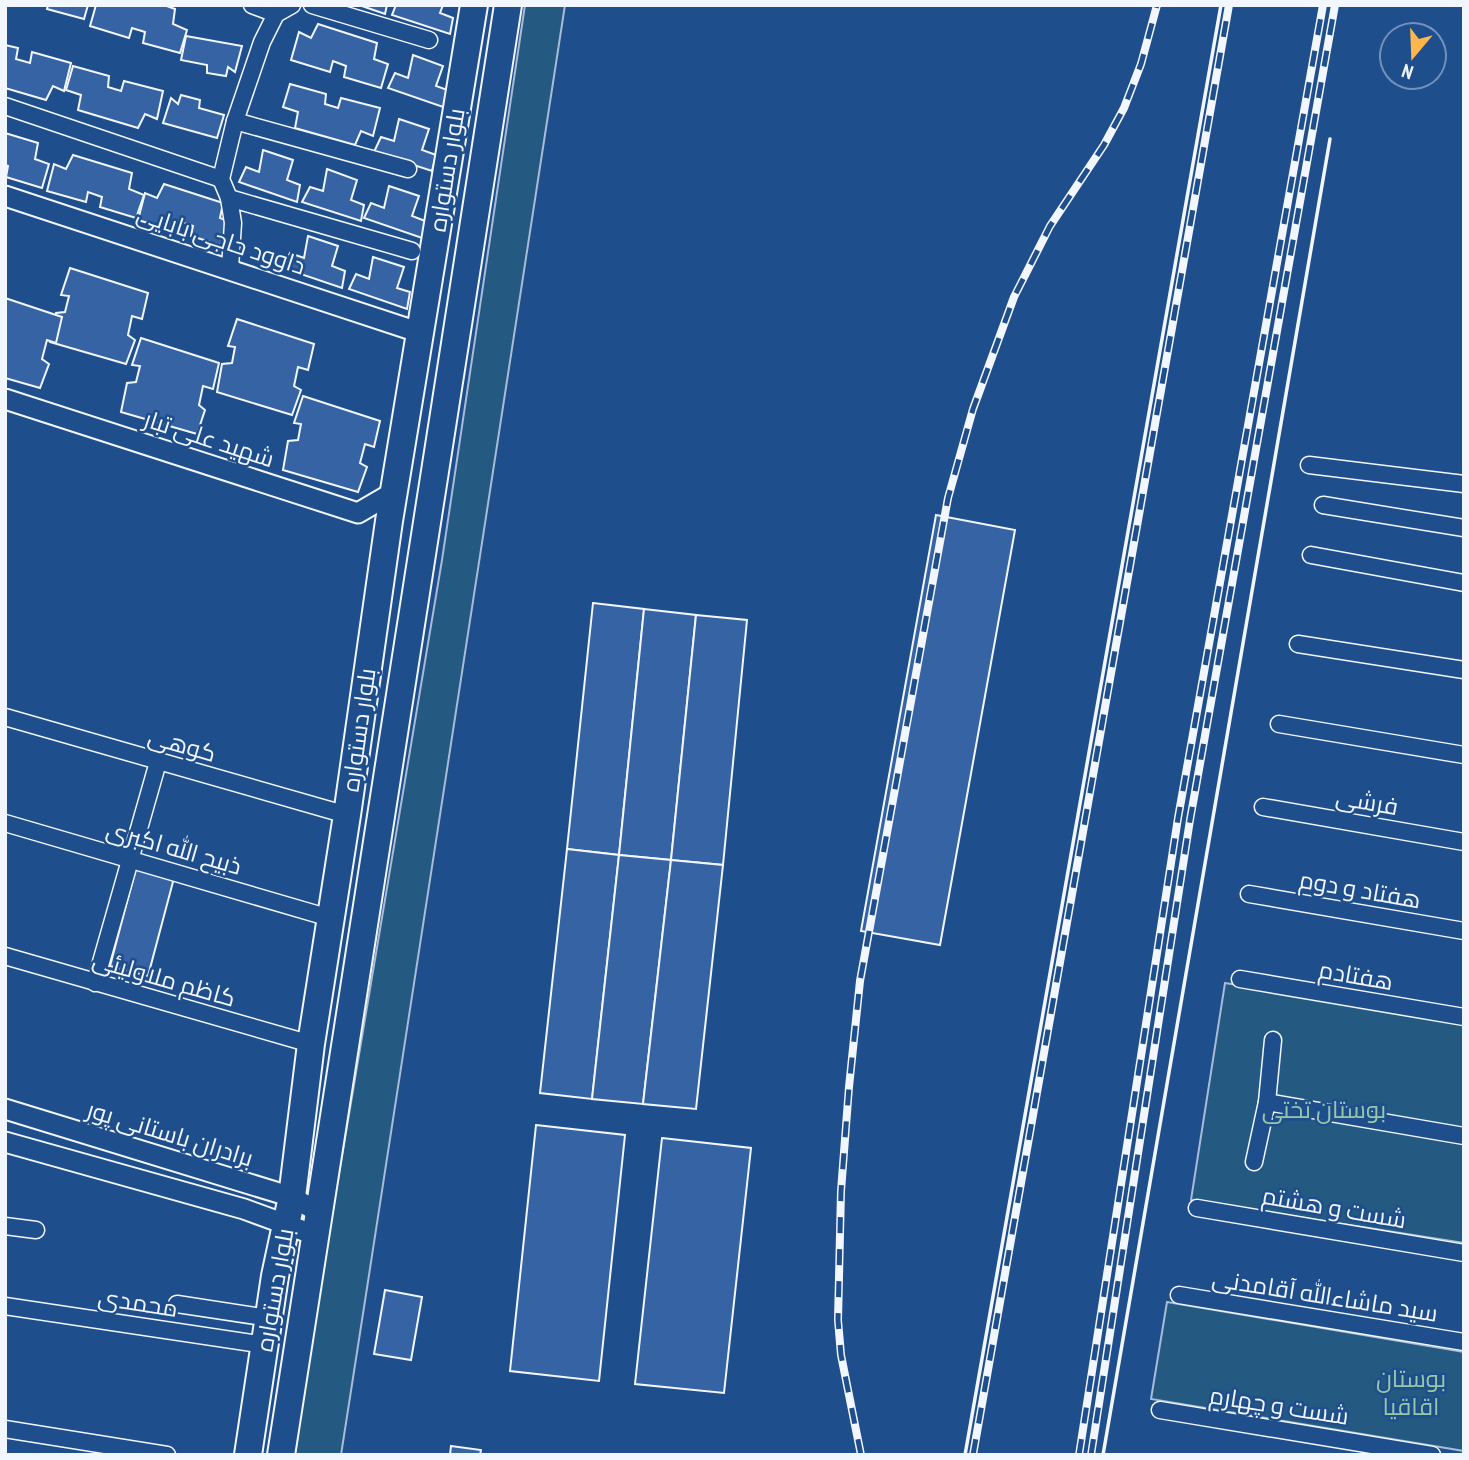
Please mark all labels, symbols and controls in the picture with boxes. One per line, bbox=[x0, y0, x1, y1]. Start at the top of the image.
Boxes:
north arrow bbox=[1378, 21, 1448, 91]
text: N bbox=[1399, 59, 1416, 85]
street label: بلوار دستواره bbox=[421, 106, 472, 234]
street label: داوود حاجی بابایی bbox=[133, 198, 309, 281]
street label: شهید علی تبار bbox=[138, 402, 278, 474]
street label: بلوار دستواره bbox=[334, 666, 383, 794]
street label: کوهی bbox=[145, 720, 220, 769]
street label: فرشی bbox=[1333, 781, 1401, 822]
street label: ذبیح الله اکبری bbox=[103, 813, 245, 883]
street label: هفتاد و دوم bbox=[1297, 864, 1423, 916]
street label: کاظم ملاولیئی bbox=[89, 943, 239, 1015]
street label: هفتادم bbox=[1316, 954, 1396, 998]
street label: برادران باستانی پور bbox=[81, 1093, 257, 1174]
park label: بوستان تختی bbox=[1262, 1094, 1386, 1125]
street label: شست و هشتم bbox=[1259, 1180, 1409, 1236]
street label: بلوار دستواره bbox=[248, 1226, 301, 1354]
street label: سید ماشاءالله آقامدنی bbox=[1210, 1262, 1440, 1329]
street label: محمدی bbox=[96, 1281, 180, 1324]
park label: بوستان اقاقیا bbox=[1376, 1363, 1446, 1422]
street label: شست و چهارم bbox=[1207, 1379, 1351, 1433]

